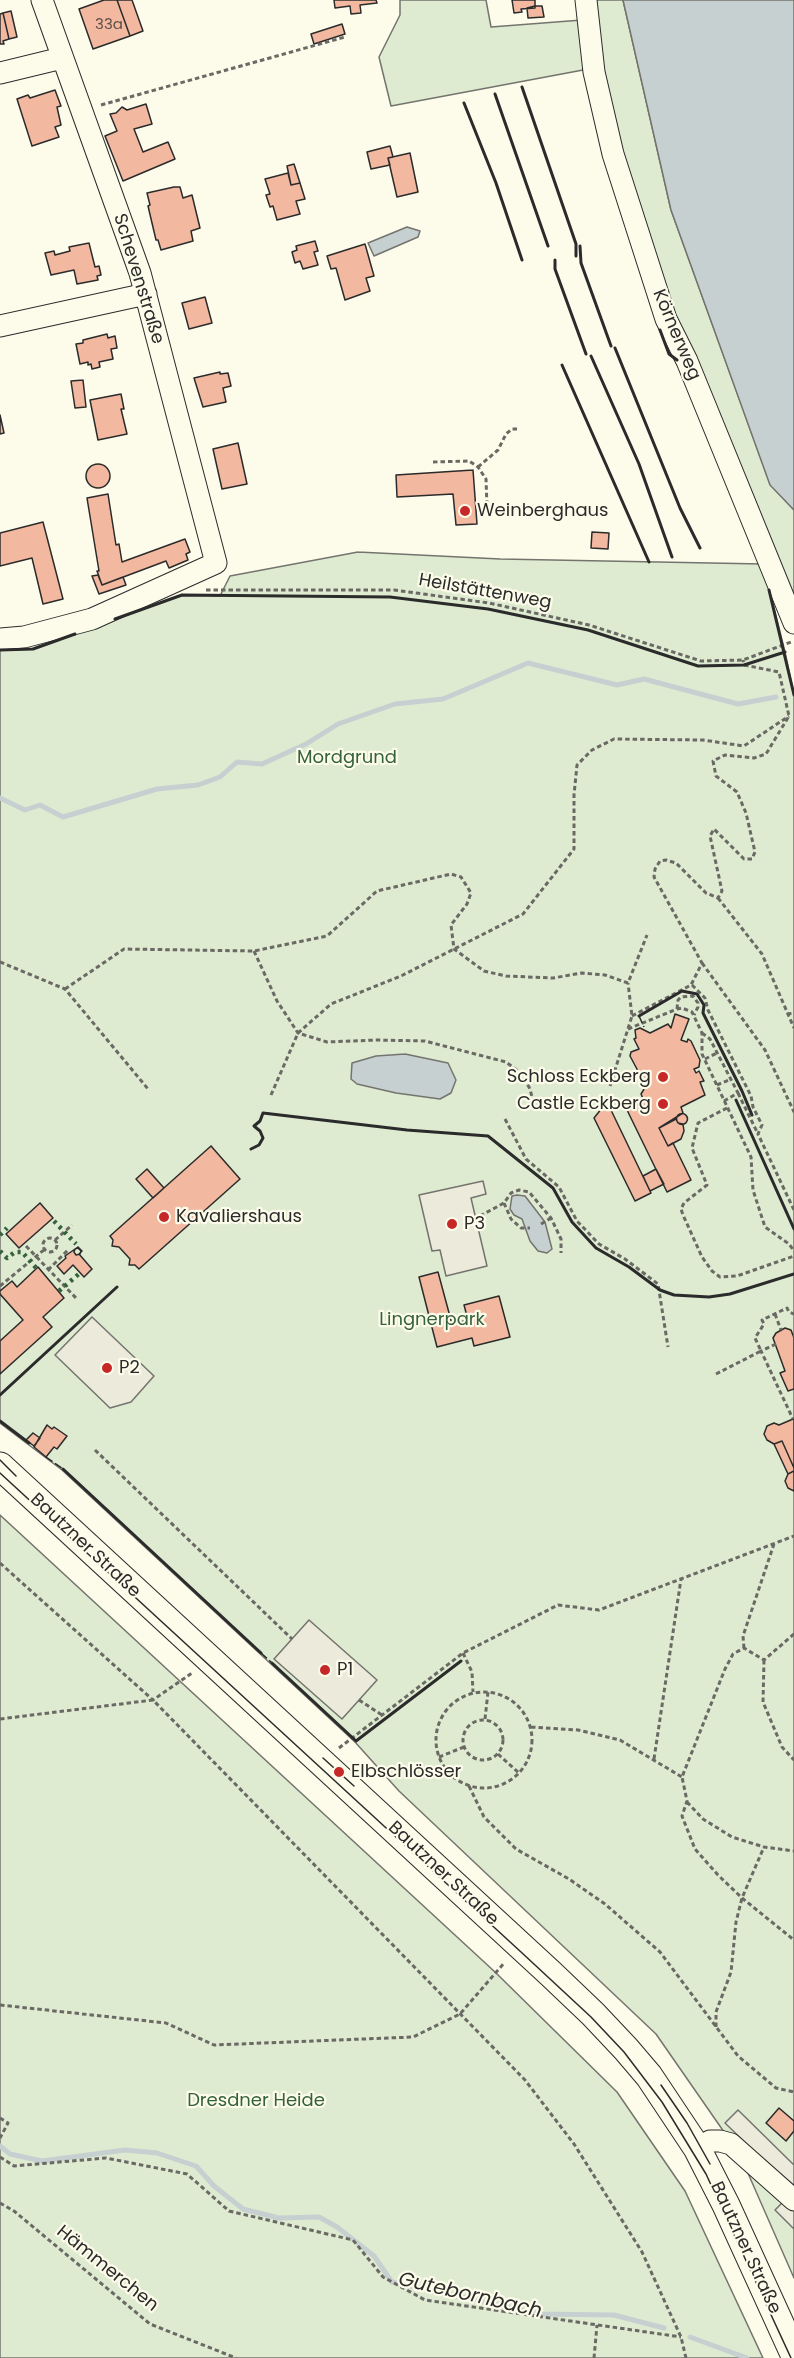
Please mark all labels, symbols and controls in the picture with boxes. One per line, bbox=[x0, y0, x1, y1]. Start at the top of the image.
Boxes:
house number: 33a bbox=[95, 16, 123, 34]
street label: Schevenstraße bbox=[108, 211, 168, 347]
street label: Körnerweg bbox=[647, 286, 705, 384]
place label: Weinberghaus bbox=[477, 500, 608, 522]
marker: Weinberghaus bbox=[458, 504, 472, 518]
street label: Heilstättenweg bbox=[417, 570, 553, 614]
park label: Mordgrund bbox=[297, 747, 397, 769]
place label: Schloss Eckberg bbox=[507, 1066, 651, 1088]
marker: Schloss Eckberg bbox=[656, 1070, 670, 1084]
place label: Castle Eckberg bbox=[517, 1093, 651, 1115]
marker: Castle Eckberg bbox=[656, 1097, 670, 1111]
place label: Kavaliershaus bbox=[176, 1206, 302, 1228]
marker: Kavaliershaus bbox=[157, 1210, 171, 1224]
place label: P3 bbox=[464, 1213, 485, 1235]
marker: P3 bbox=[445, 1217, 459, 1231]
park label: Lingnerpark bbox=[379, 1309, 485, 1331]
place label: P2 bbox=[119, 1357, 140, 1379]
marker: P2 bbox=[100, 1361, 114, 1375]
street label: Bautzner Straße bbox=[25, 1489, 145, 1603]
place label: P1 bbox=[337, 1659, 353, 1681]
marker: P1 bbox=[318, 1663, 332, 1677]
place label: Elbschlösser bbox=[351, 1761, 461, 1783]
marker: Elbschlösser bbox=[332, 1765, 346, 1779]
street label: Bautzner Straße bbox=[383, 1817, 503, 1931]
park label: Dresdner Heide bbox=[187, 2090, 325, 2112]
street label: Bautzner Straße bbox=[705, 2179, 785, 2317]
street label: Hämmerchen bbox=[52, 2221, 162, 2317]
water label: Gutebornbach bbox=[396, 2268, 544, 2324]

